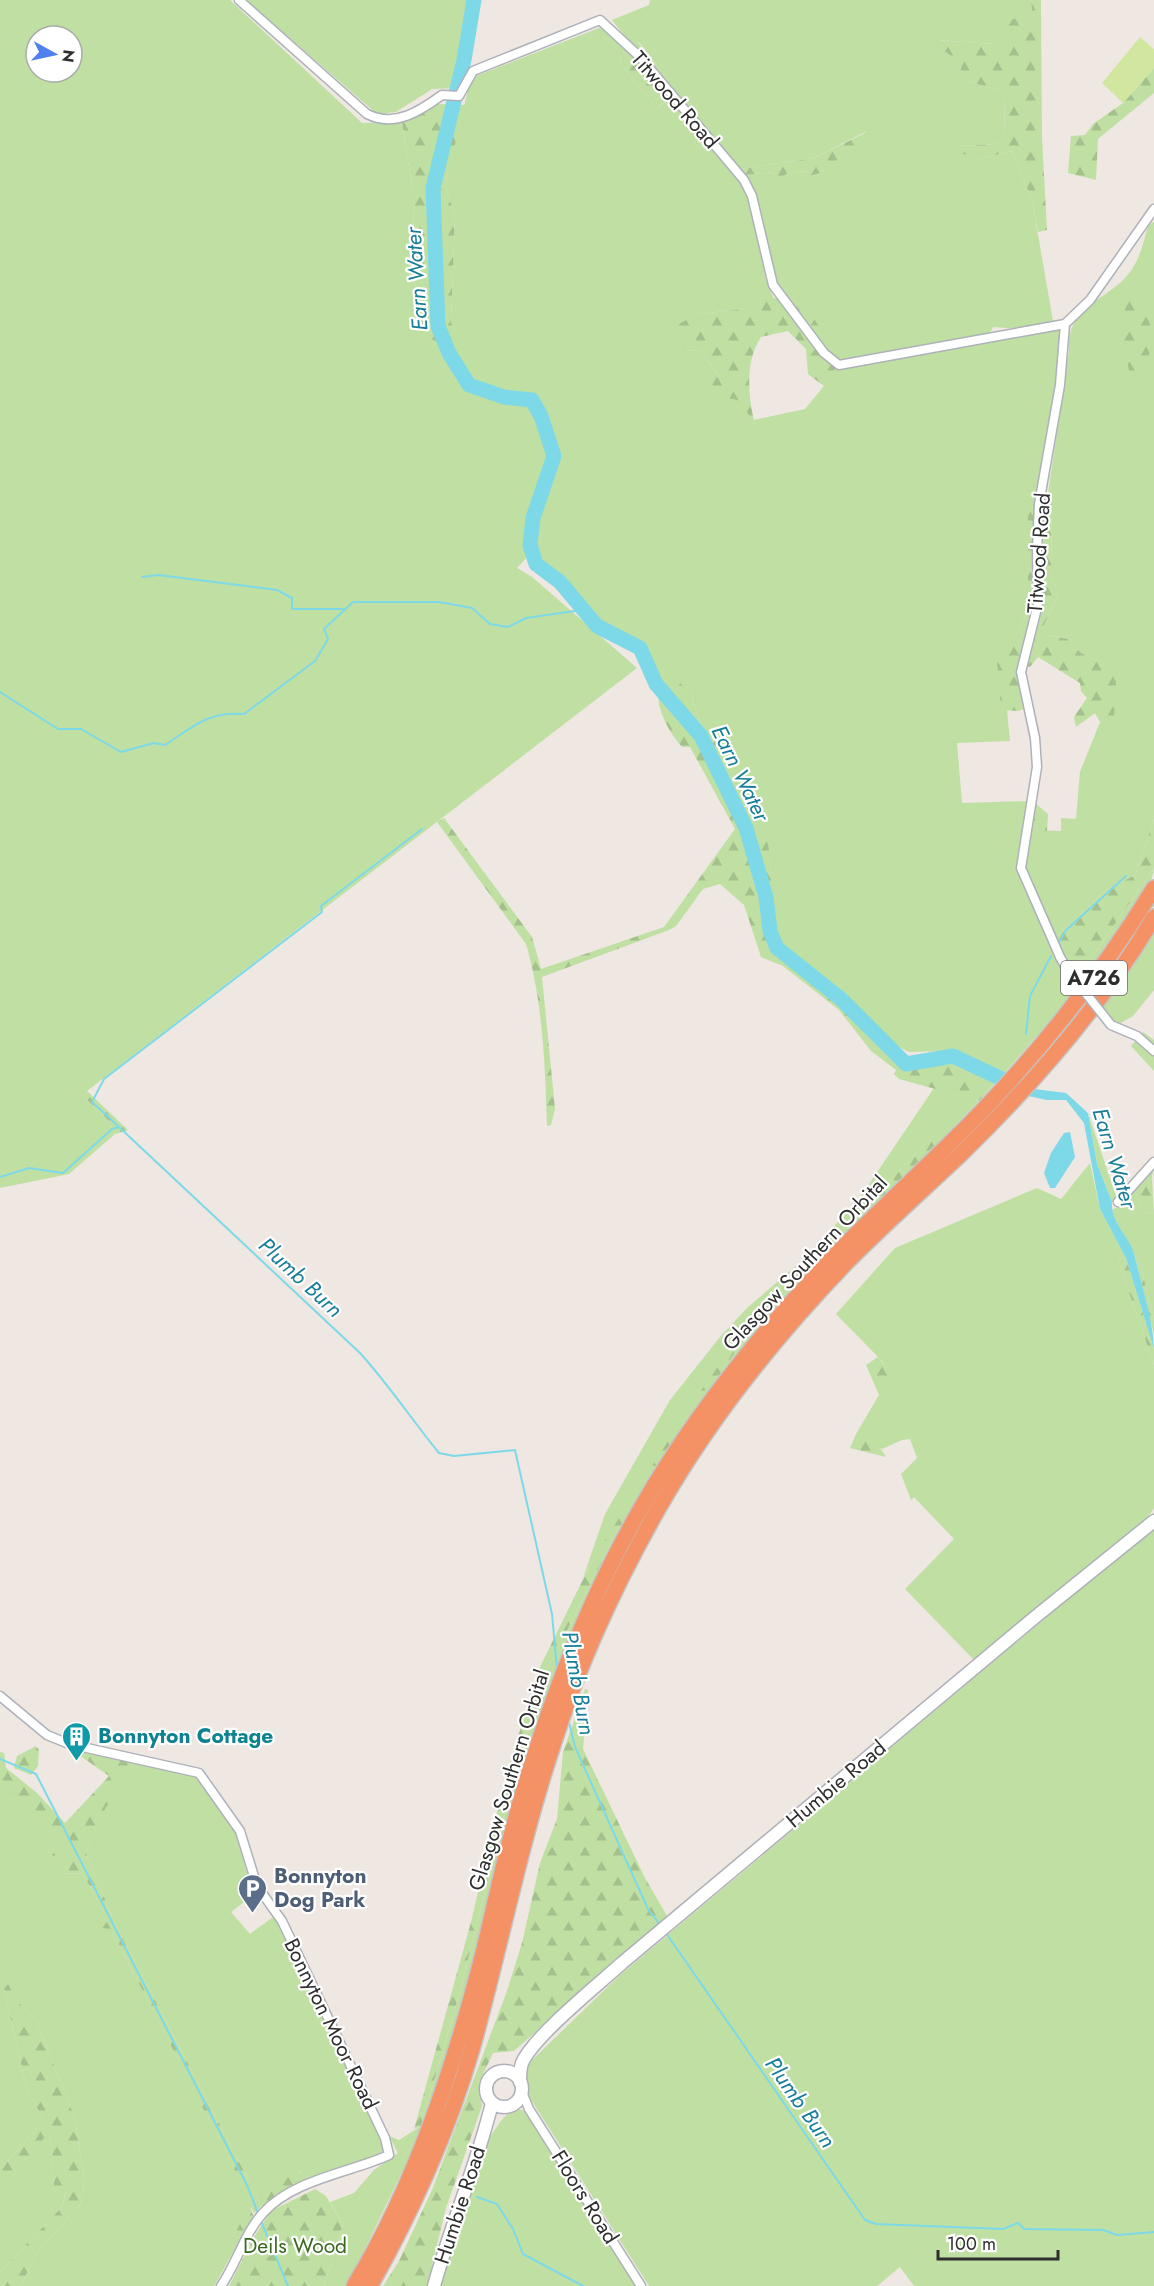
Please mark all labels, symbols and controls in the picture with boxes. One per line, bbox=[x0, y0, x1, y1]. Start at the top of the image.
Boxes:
north arrow bbox=[24, 24, 84, 84]
street label: Titwood Road bbox=[624, 45, 726, 155]
text: N bbox=[56, 48, 81, 64]
water label: Earn Water bbox=[396, 225, 436, 332]
street label: Titwood Road bbox=[1020, 492, 1058, 614]
water label: Earn Water bbox=[704, 719, 779, 828]
road number: A726 bbox=[1061, 961, 1127, 995]
water label: Earn Water bbox=[1085, 1104, 1146, 1214]
street label: Glasgow Southern Orbital bbox=[716, 1169, 894, 1357]
water label: Plumb Burn bbox=[252, 1230, 350, 1324]
water label: Plumb Burn bbox=[554, 1629, 604, 1737]
street label: Glasgow Southern Orbital bbox=[461, 1666, 557, 1894]
building icon: Bonnyton Cottage bbox=[61, 1720, 93, 1762]
place label: Bonnyton Cottage bbox=[98, 1721, 273, 1751]
street label: Humbie Road bbox=[780, 1733, 892, 1835]
place label: Bonnyton Dog Park bbox=[274, 1861, 366, 1915]
parking icon: Bonnyton Dog Park bbox=[237, 1872, 269, 1914]
street label: Bonnyton Moor Road bbox=[277, 1933, 385, 2115]
water label: Plumb Burn bbox=[758, 2050, 844, 2154]
street label: Humbie Road bbox=[427, 2142, 493, 2268]
street label: Floors Road bbox=[544, 2144, 626, 2250]
scale bar bbox=[938, 2223, 1058, 2261]
park label: Deils Wood bbox=[243, 2231, 347, 2261]
text: 100 m bbox=[947, 2231, 996, 2257]

